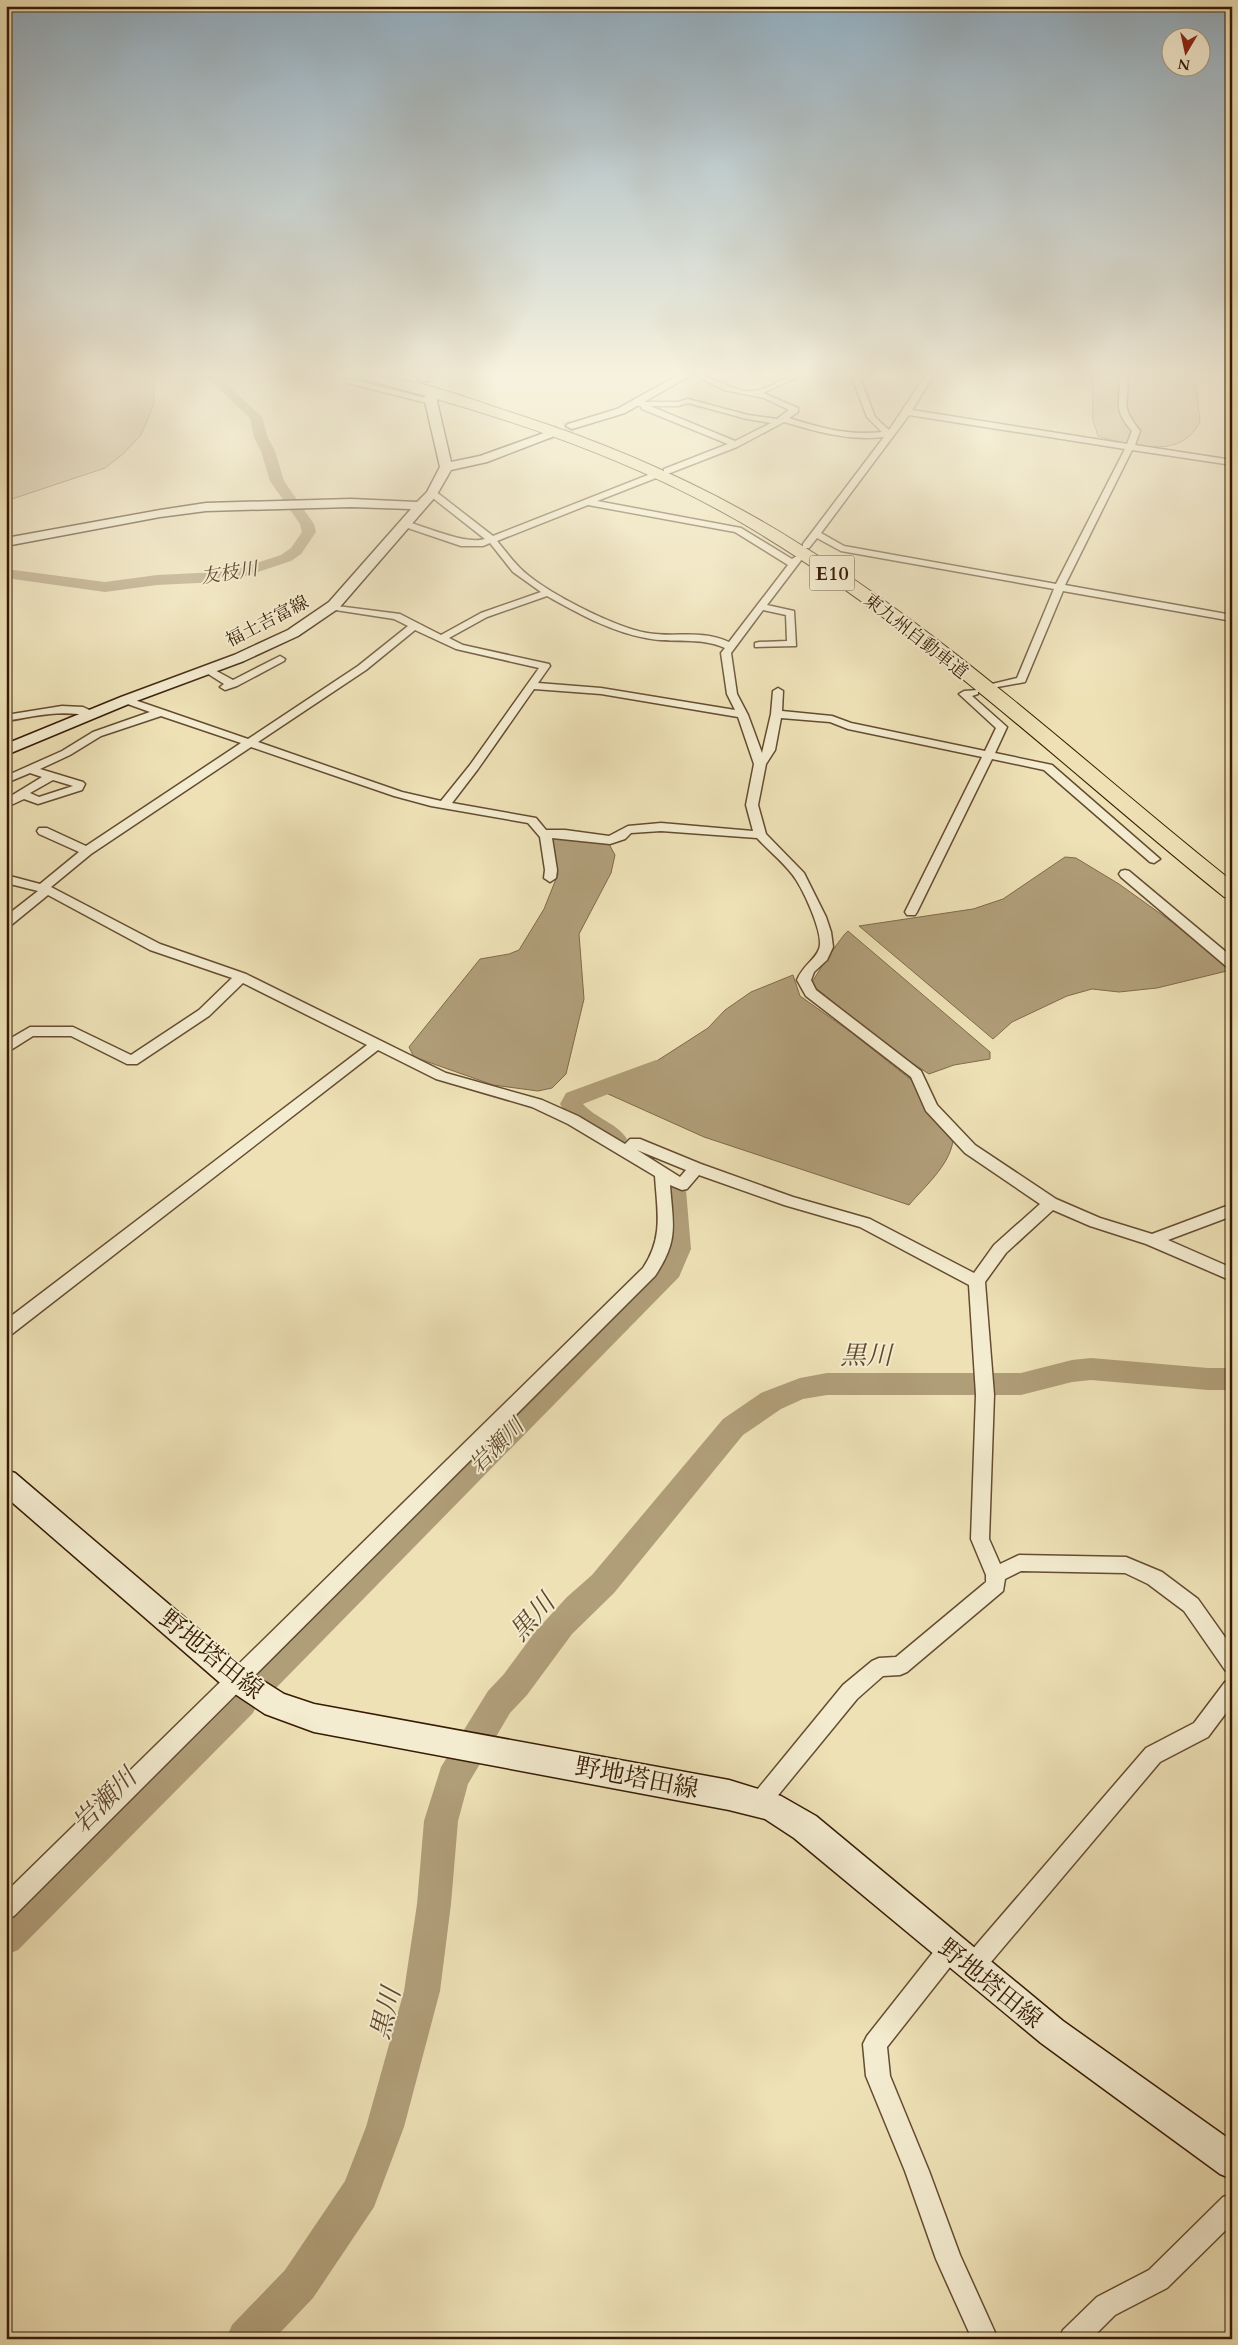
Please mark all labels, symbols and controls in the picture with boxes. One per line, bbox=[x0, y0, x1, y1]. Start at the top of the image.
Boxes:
north arrow bbox=[1160, 28, 1210, 78]
text: N bbox=[1177, 54, 1192, 75]
water label: 友枝川 bbox=[199, 555, 261, 590]
road number: E10 bbox=[810, 556, 854, 590]
street label: 東九州自動車道 bbox=[858, 588, 973, 685]
street label: 福土吉富線 bbox=[221, 590, 313, 653]
water label: 黒川 bbox=[840, 1338, 895, 1373]
water label: 岩瀬川 bbox=[463, 1410, 532, 1480]
water label: 黒川 bbox=[502, 1584, 565, 1648]
street label: 野地塔田線 bbox=[152, 1602, 271, 1707]
street label: 野地塔田線 bbox=[572, 1749, 701, 1807]
water label: 岩瀬川 bbox=[64, 1758, 146, 1840]
street label: 野地塔田線 bbox=[931, 1931, 1050, 2036]
water label: 黒川 bbox=[362, 1981, 409, 2043]

